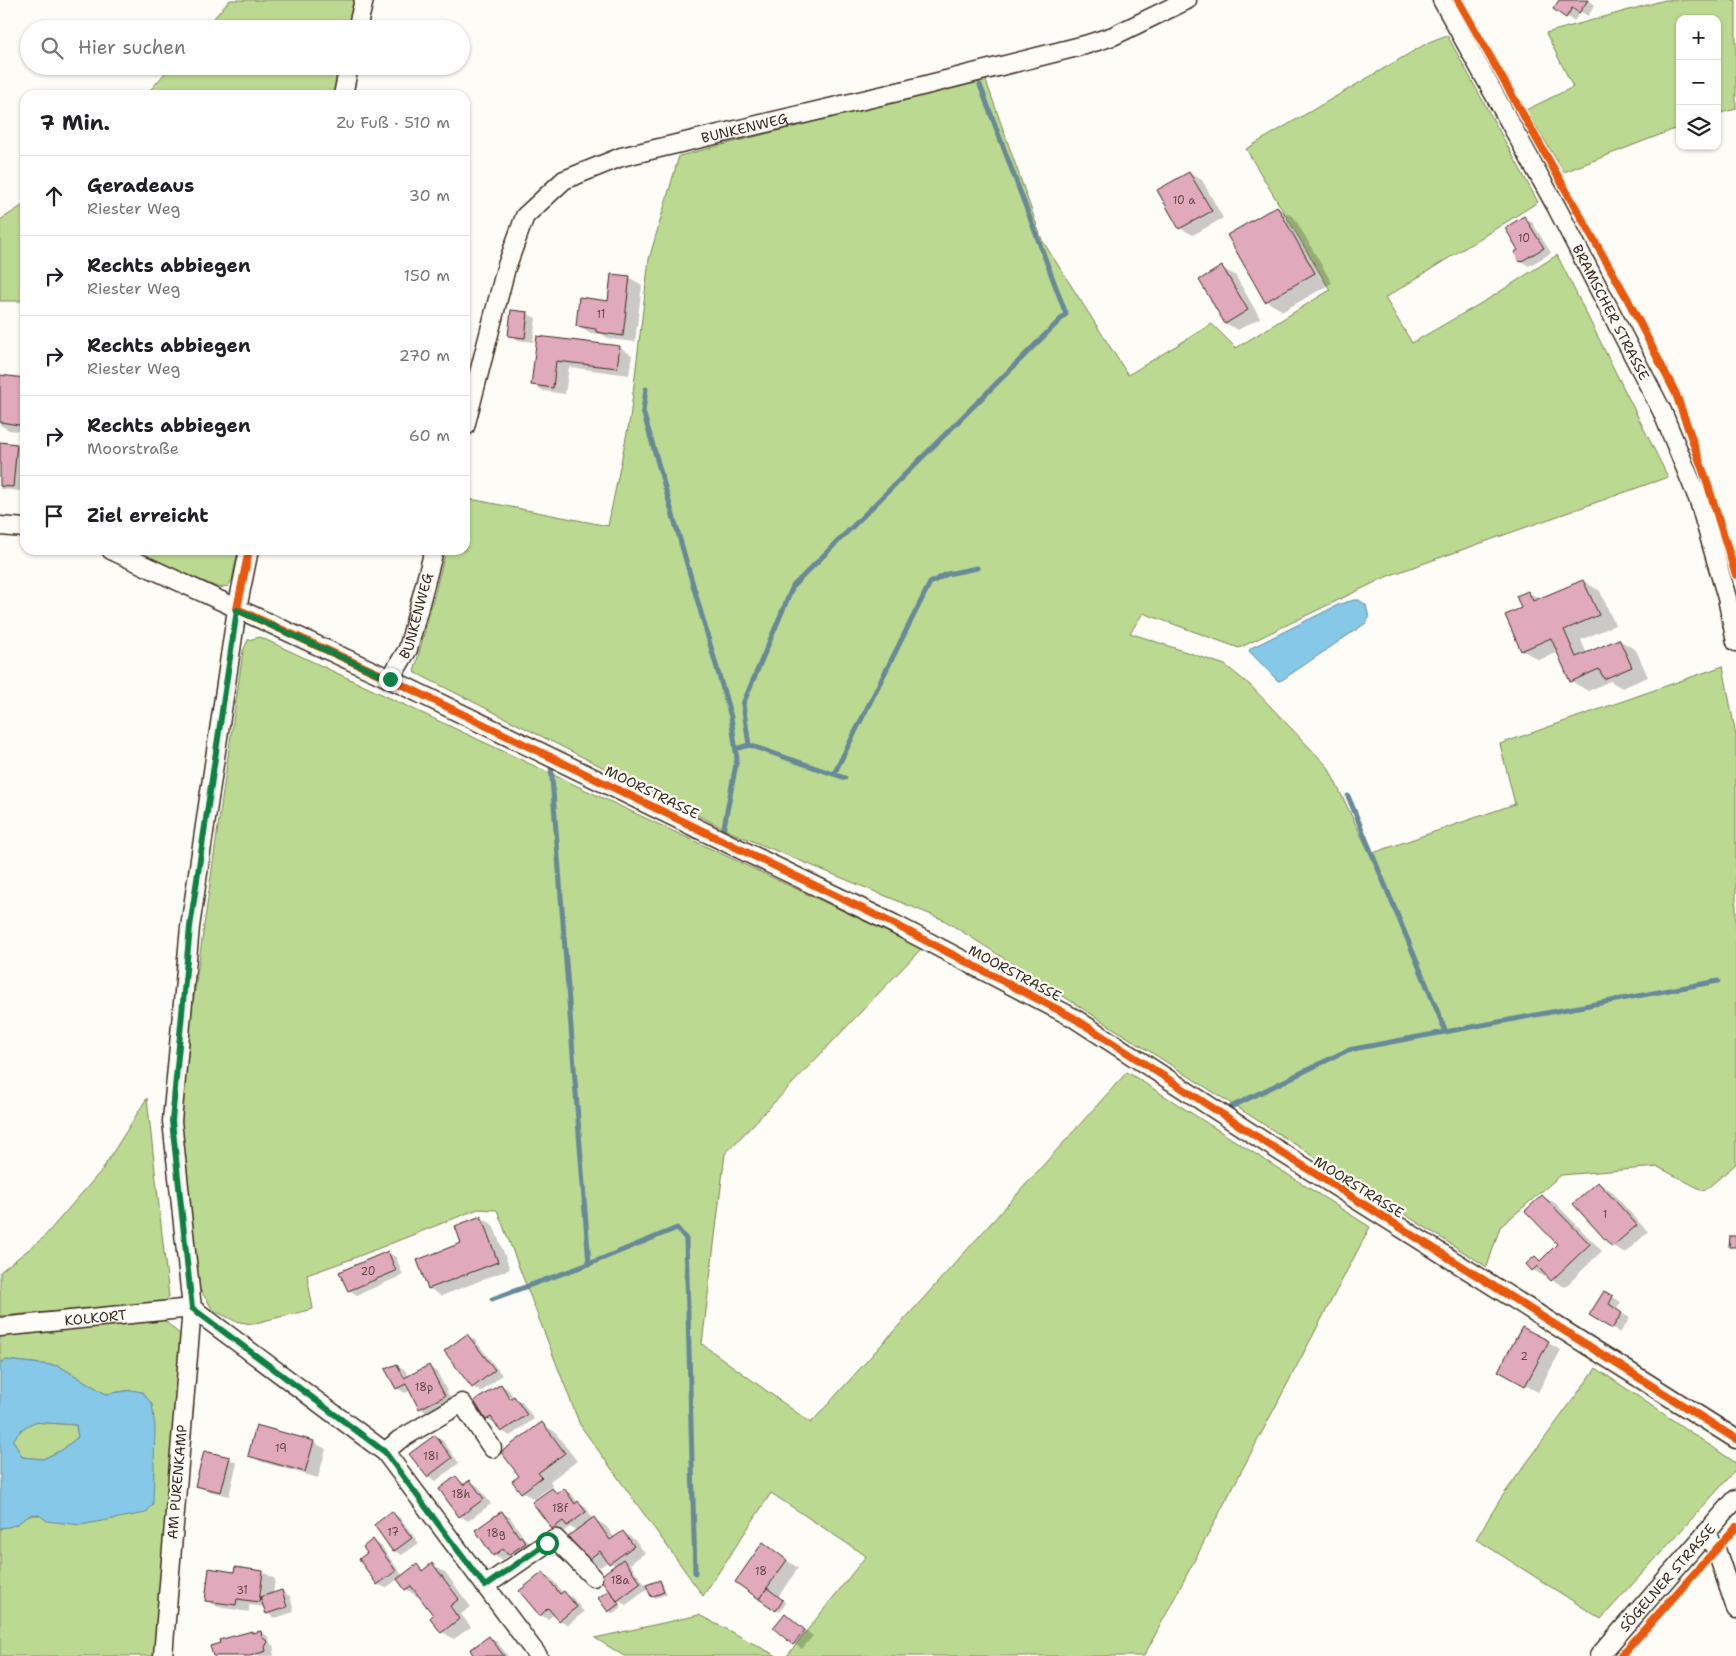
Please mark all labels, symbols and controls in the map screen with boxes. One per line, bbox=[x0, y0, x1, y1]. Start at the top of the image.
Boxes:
map controls bbox=[1676, 15, 1721, 150]
button: + bbox=[1676, 15, 1721, 60]
search box bbox=[20, 20, 470, 75]
icon: search bbox=[38, 34, 66, 62]
text: Hier suchen bbox=[78, 35, 186, 60]
button: − bbox=[1676, 60, 1721, 105]
button: layers bbox=[1676, 105, 1721, 150]
text: 7 Min. bbox=[40, 109, 110, 137]
street label: BUNKENWEG bbox=[699, 109, 790, 147]
text: Zu Fuß · 510 m bbox=[336, 112, 450, 133]
text: Geradeaus bbox=[87, 173, 194, 198]
icon: ahead bbox=[40, 182, 68, 210]
text: 30 m bbox=[409, 185, 450, 206]
house number: 10 a bbox=[1173, 193, 1195, 208]
text: Riester Weg bbox=[87, 198, 180, 219]
house number: 10 bbox=[1518, 231, 1530, 246]
street label: BRAMSCHER STRASSE bbox=[1568, 241, 1654, 383]
text: Rechts abbiegen bbox=[87, 253, 251, 278]
icon: right bbox=[40, 262, 68, 290]
text: 150 m bbox=[403, 265, 450, 286]
text: Riester Weg bbox=[87, 278, 180, 299]
house number: 11 bbox=[597, 307, 605, 322]
text: Rechts abbiegen bbox=[87, 333, 251, 358]
icon: right bbox=[40, 342, 68, 370]
text: 270 m bbox=[399, 345, 450, 366]
text: Riester Weg bbox=[87, 358, 180, 379]
text: Rechts abbiegen bbox=[87, 413, 251, 438]
icon: right bbox=[40, 422, 68, 450]
text: 60 m bbox=[409, 425, 450, 446]
text: Moorstraße bbox=[87, 438, 179, 459]
icon: arrive bbox=[40, 502, 68, 530]
text: Ziel erreicht bbox=[87, 503, 208, 528]
street label: BUNKENWEG bbox=[395, 571, 437, 662]
route end bbox=[379, 668, 402, 691]
street label: MOORSTRASSE bbox=[602, 761, 702, 823]
street label: MOORSTRASSE bbox=[965, 941, 1065, 1005]
street label: MOORSTRASSE bbox=[1311, 1152, 1407, 1222]
house number: 1 bbox=[1603, 1207, 1607, 1222]
house number: 20 bbox=[360, 1264, 376, 1279]
street label: KOLKORT bbox=[64, 1305, 128, 1330]
house number: 2 bbox=[1520, 1349, 1528, 1364]
house number: 18p bbox=[415, 1380, 433, 1395]
street label: AM PURENKAMP bbox=[163, 1424, 191, 1540]
house number: 19 bbox=[275, 1441, 287, 1456]
house number: 18i bbox=[423, 1449, 439, 1464]
house number: 18h bbox=[451, 1487, 471, 1502]
house number: 18f bbox=[552, 1501, 569, 1516]
street label: SÖGELNER STRASSE bbox=[1615, 1520, 1719, 1635]
house number: 17 bbox=[387, 1525, 399, 1540]
house number: 18g bbox=[487, 1526, 506, 1541]
route start bbox=[536, 1532, 559, 1555]
house number: 18 bbox=[755, 1564, 767, 1579]
house number: 18a bbox=[611, 1573, 629, 1588]
house number: 31 bbox=[236, 1583, 248, 1598]

